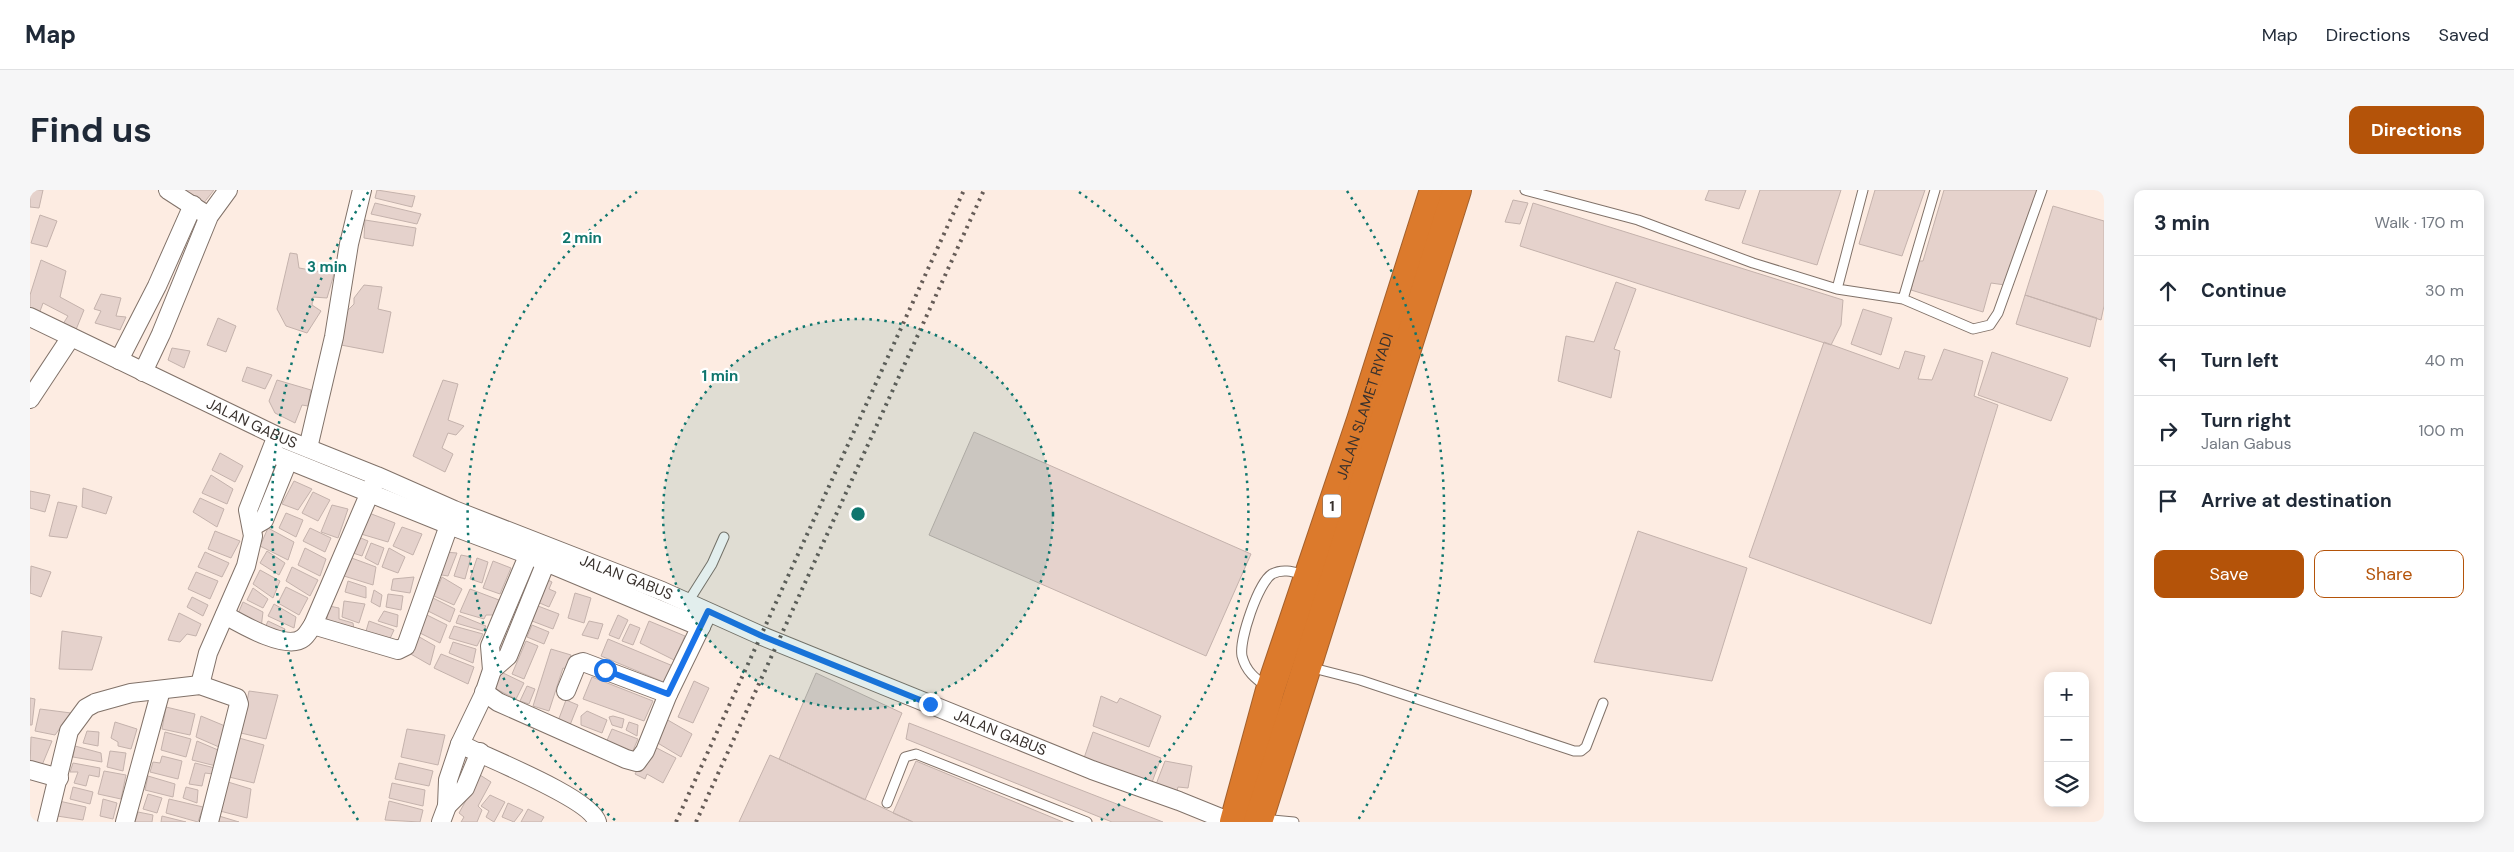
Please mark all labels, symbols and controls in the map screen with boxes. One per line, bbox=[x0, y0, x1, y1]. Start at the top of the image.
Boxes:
text: Map bbox=[25, 19, 76, 50]
text: Map bbox=[2262, 23, 2298, 47]
text: Directions bbox=[2326, 23, 2411, 47]
text: Saved bbox=[2439, 23, 2489, 47]
button: Directions bbox=[2349, 106, 2484, 154]
text: Find us bbox=[30, 107, 152, 153]
text: 3 min bbox=[2154, 209, 2210, 237]
text: Walk · 170 m bbox=[2375, 212, 2464, 233]
text: 2 min bbox=[562, 228, 602, 248]
text: 3 min bbox=[307, 257, 347, 277]
icon: ahead bbox=[2154, 277, 2182, 305]
text: Continue bbox=[2201, 278, 2287, 303]
text: 30 m bbox=[2425, 280, 2464, 301]
street label: JALAN SLAMET RIYADI bbox=[1332, 330, 1398, 482]
icon: left bbox=[2154, 347, 2182, 375]
text: Turn left bbox=[2201, 348, 2279, 373]
text: 40 m bbox=[2425, 350, 2464, 371]
text: 1 min bbox=[702, 366, 738, 386]
street label: JALAN GABUS bbox=[203, 393, 300, 453]
text: Turn right bbox=[2201, 408, 2291, 433]
icon: right bbox=[2154, 417, 2182, 445]
text: 100 m bbox=[2419, 420, 2464, 441]
text: Jalan Gabus bbox=[2201, 433, 2291, 454]
icon: arrive bbox=[2154, 487, 2182, 515]
text: Arrive at destination bbox=[2201, 488, 2392, 513]
road number: 1 bbox=[1323, 494, 1341, 518]
centre of rings bbox=[849, 505, 867, 523]
street label: JALAN GABUS bbox=[577, 550, 676, 605]
button: Save bbox=[2154, 550, 2304, 598]
button: Share bbox=[2314, 550, 2464, 598]
route start bbox=[594, 659, 617, 682]
map controls bbox=[2044, 672, 2089, 807]
button: + bbox=[2044, 672, 2089, 717]
route end bbox=[919, 693, 942, 716]
street label: JALAN GABUS bbox=[951, 705, 1050, 761]
button: − bbox=[2044, 717, 2089, 762]
button: layers bbox=[2044, 762, 2089, 807]

